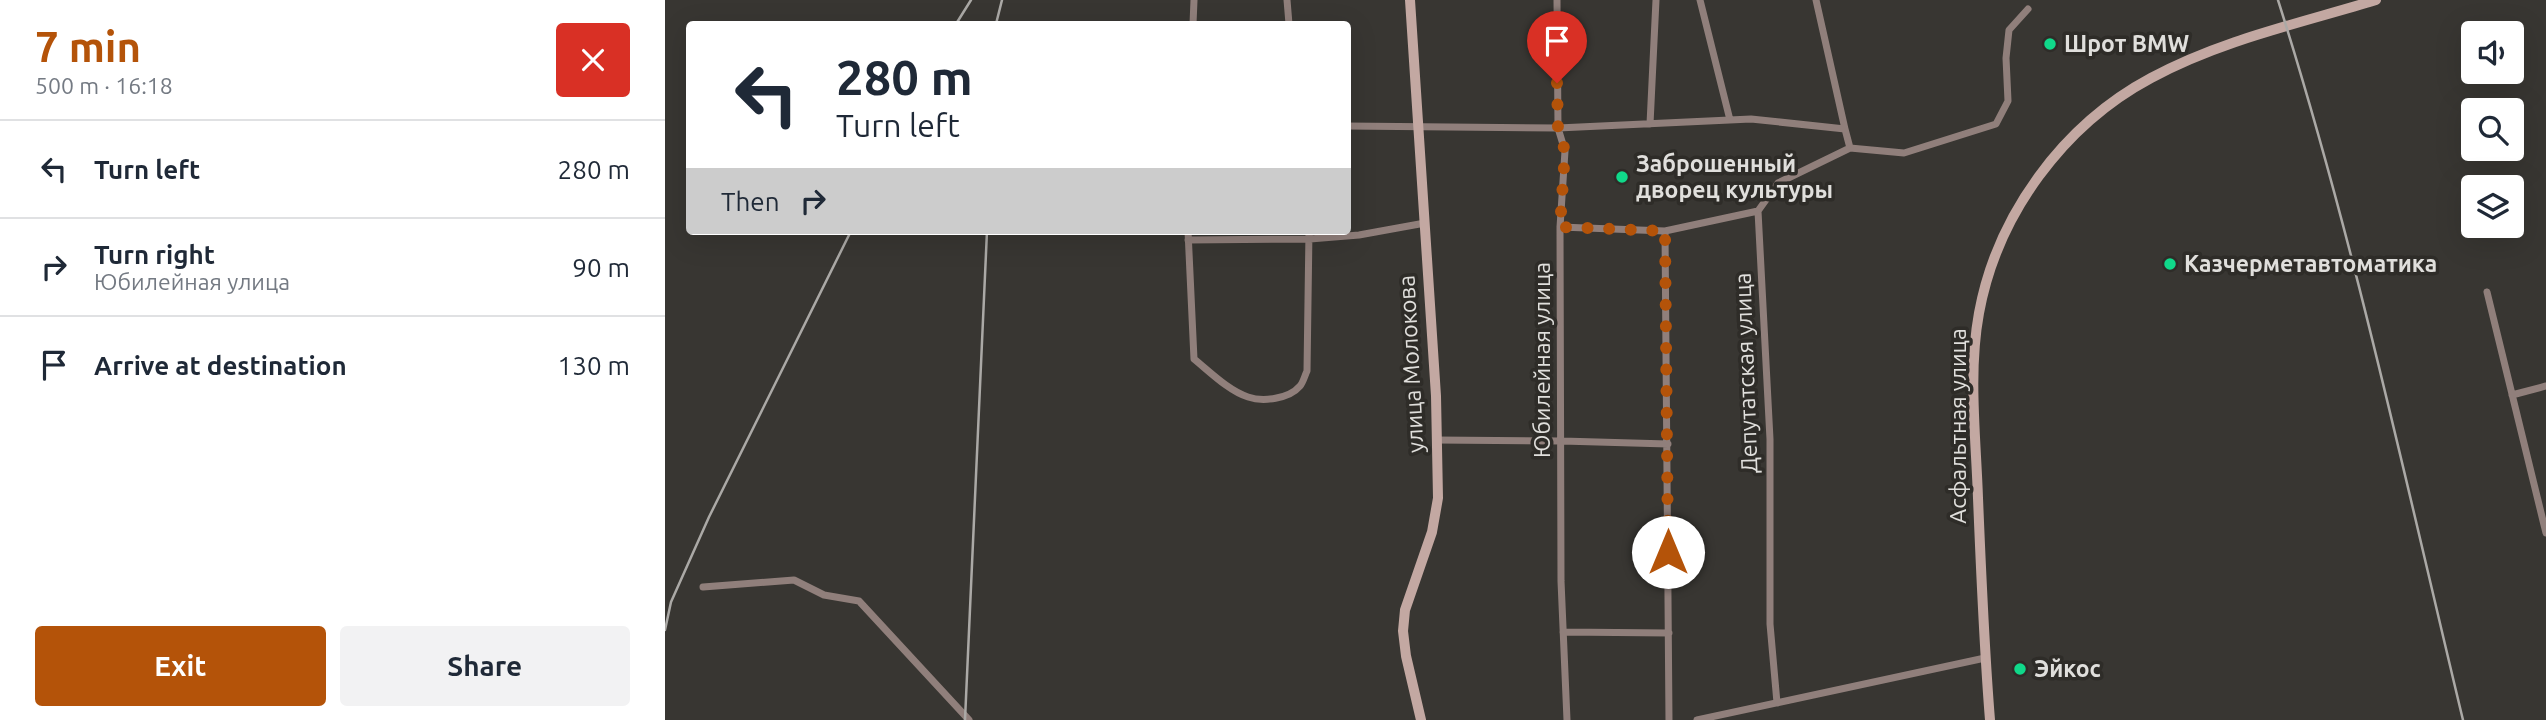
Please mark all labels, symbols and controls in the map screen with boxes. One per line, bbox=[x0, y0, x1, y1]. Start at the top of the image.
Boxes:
pin bbox=[1527, 11, 1587, 83]
map controls bbox=[2461, 21, 2524, 238]
button: sound bbox=[2461, 21, 2524, 84]
icon: arrive bbox=[1538, 22, 1576, 60]
text: 7 min bbox=[35, 23, 141, 70]
button: close bbox=[556, 23, 630, 97]
place label: Шрот BMW bbox=[2064, 31, 2190, 56]
marker: Шрот BMW bbox=[2042, 36, 2058, 52]
icon: left bbox=[721, 49, 812, 140]
text: 280 m bbox=[836, 49, 973, 104]
text: 500 m · 16:18 bbox=[35, 73, 173, 98]
button: search bbox=[2461, 98, 2524, 161]
text: Turn left bbox=[836, 107, 960, 143]
icon: left bbox=[35, 150, 73, 188]
place label: Заброшенный дворец культуры bbox=[1636, 151, 1833, 202]
text: Turn left bbox=[94, 155, 200, 184]
text: 280 m bbox=[558, 155, 630, 184]
marker: Заброшенный дворец культуры bbox=[1614, 169, 1630, 185]
button: layers bbox=[2461, 175, 2524, 238]
icon: right bbox=[794, 182, 832, 220]
text: Then bbox=[721, 187, 780, 216]
text: Turn right bbox=[94, 240, 215, 269]
icon: right bbox=[35, 248, 73, 286]
place label: Казчерметавтоматика bbox=[2184, 251, 2437, 276]
text: 90 m bbox=[572, 253, 630, 282]
marker: Казчерметавтоматика bbox=[2162, 256, 2178, 272]
street label: Юбилейная улица bbox=[1529, 262, 1554, 458]
text: Юбилейная улица bbox=[94, 269, 290, 294]
street label: Депутатская улица bbox=[1730, 272, 1761, 474]
street label: улица Молокова bbox=[1393, 275, 1428, 454]
street label: Асфальтная улица bbox=[1945, 328, 1970, 524]
icon: arrive bbox=[35, 346, 73, 384]
text: Arrive at destination bbox=[94, 351, 347, 380]
text: 130 m bbox=[558, 351, 630, 380]
position arrow bbox=[1631, 515, 1705, 589]
button: Exit bbox=[35, 626, 326, 706]
button: Share bbox=[340, 626, 630, 706]
place label: Эйкос bbox=[2034, 656, 2101, 681]
marker: Эйкос bbox=[2012, 661, 2028, 677]

